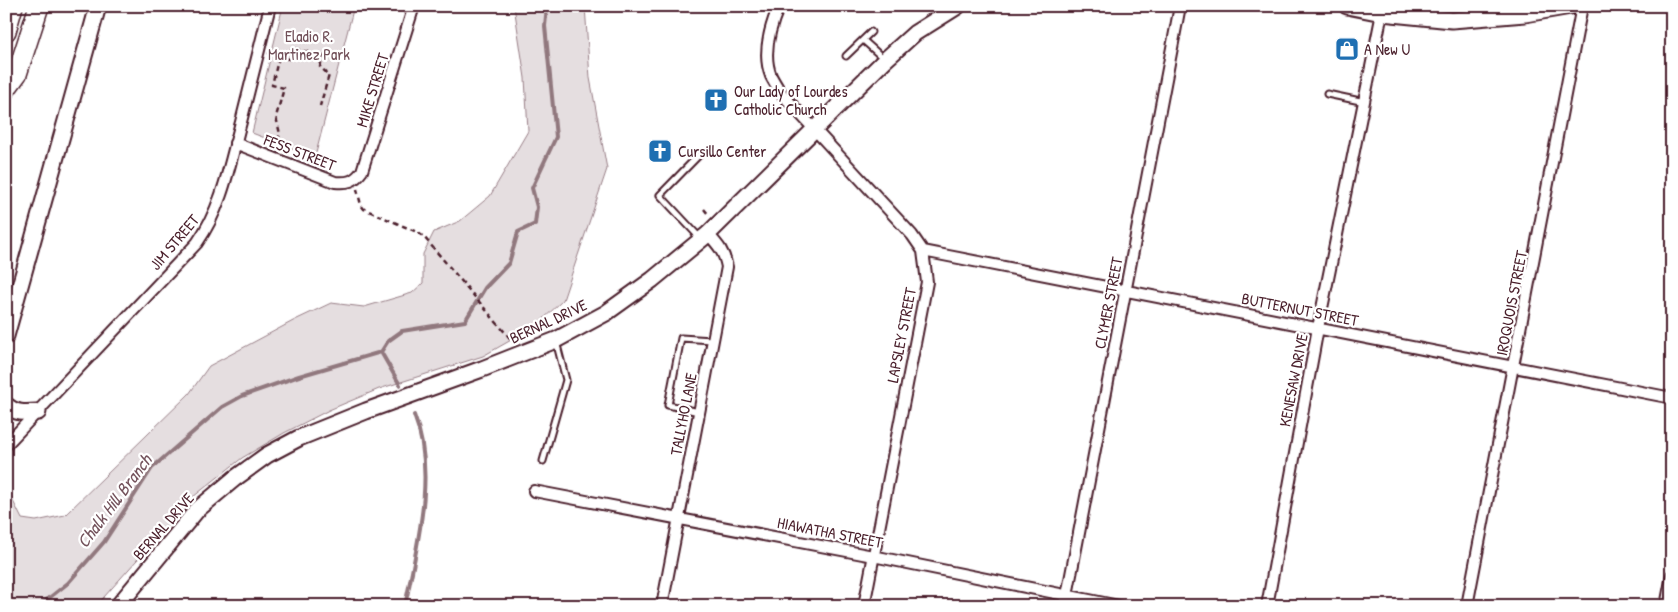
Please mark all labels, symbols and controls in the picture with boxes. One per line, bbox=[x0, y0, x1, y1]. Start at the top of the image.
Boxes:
park label: Eladio R. Martinez Park bbox=[268, 25, 350, 65]
shop icon: A New U bbox=[1334, 36, 1360, 62]
place label: A New U bbox=[1364, 38, 1410, 60]
street label: MIKE STREET bbox=[350, 50, 394, 130]
place label: Our Lady of Lourdes Catholic Church bbox=[734, 80, 848, 120]
church icon: Our Lady of Lourdes Catholic Church bbox=[703, 87, 729, 113]
street label: FESS STREET bbox=[260, 128, 340, 176]
church icon: Cursillo Center bbox=[647, 138, 673, 164]
place label: Cursillo Center bbox=[678, 140, 767, 162]
street label: JIM STREET bbox=[144, 209, 204, 275]
street label: IROQUOIS STREET bbox=[1490, 248, 1532, 357]
street label: CLYMER STREET bbox=[1088, 255, 1128, 351]
street label: LAPSLEY STREET bbox=[881, 285, 921, 384]
street label: BUTTERNUT STREET bbox=[1240, 287, 1361, 331]
street label: BERNAL DRIVE bbox=[506, 293, 590, 349]
street label: KENESAW DRIVE bbox=[1273, 332, 1313, 428]
street label: TALLYHO LANE bbox=[664, 371, 702, 457]
water label: Chalk Hill Branch bbox=[71, 448, 158, 553]
street label: BERNAL DRIVE bbox=[127, 487, 199, 565]
street label: HIAWATHA STREET bbox=[775, 511, 885, 553]

